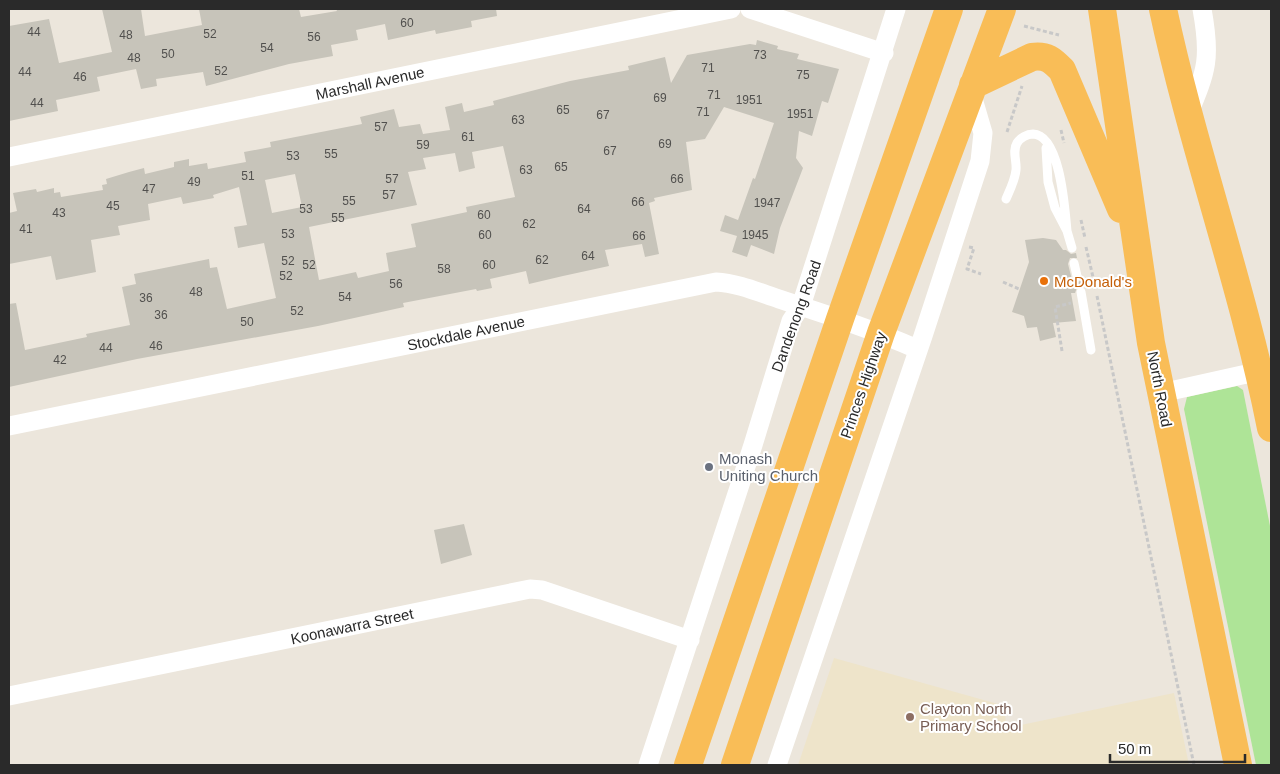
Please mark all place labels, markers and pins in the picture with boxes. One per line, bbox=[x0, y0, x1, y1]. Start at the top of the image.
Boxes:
place label: McDonald's bbox=[1054, 273, 1132, 290]
marker: McDonald's bbox=[1038, 275, 1050, 287]
place label: Monash Uniting Church bbox=[719, 450, 818, 484]
marker: Monash Uniting Church bbox=[703, 461, 715, 473]
place label: Clayton North Primary School bbox=[920, 700, 1022, 734]
marker: Clayton North Primary School bbox=[904, 711, 916, 723]

